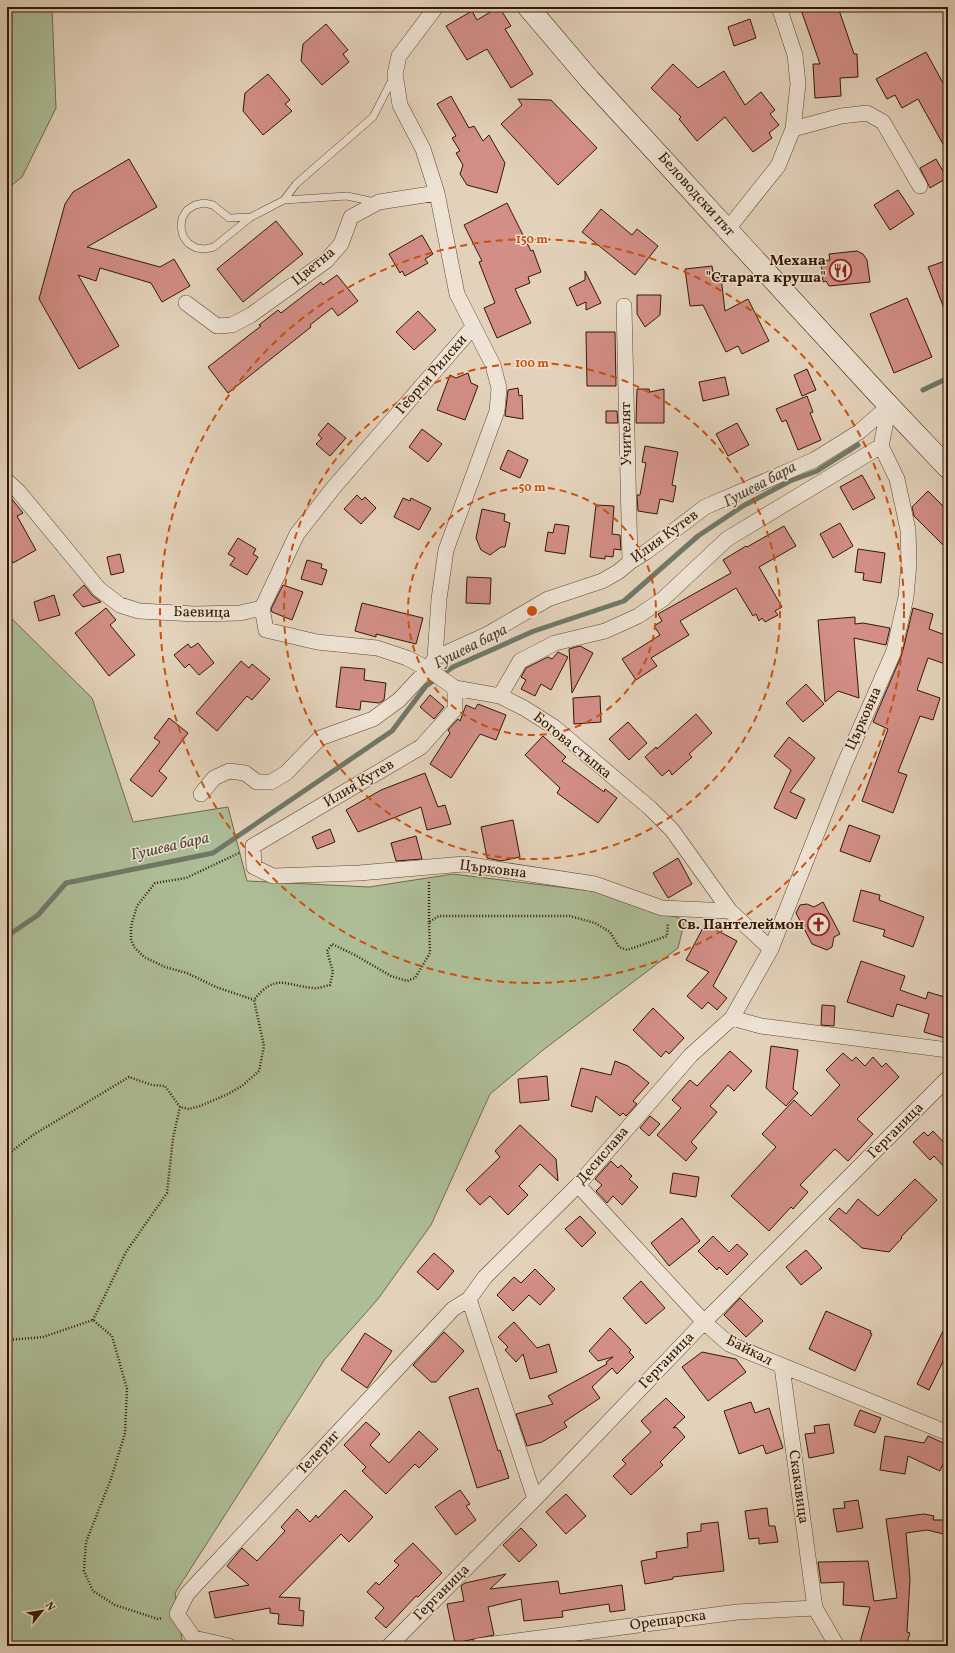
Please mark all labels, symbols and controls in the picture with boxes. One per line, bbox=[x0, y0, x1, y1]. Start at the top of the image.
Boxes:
street label: Беловодски път bbox=[652, 148, 740, 242]
text: 150 m bbox=[516, 232, 548, 248]
street label: Цветна bbox=[288, 243, 340, 291]
place label: Механа "Старата круша" bbox=[705, 251, 826, 289]
restaurant icon: Механа "Старата круша" bbox=[828, 257, 854, 283]
street label: Георги Рилски bbox=[391, 331, 473, 419]
text: 100 m bbox=[515, 356, 549, 372]
street label: Учителят bbox=[616, 401, 638, 466]
water label: Гушева бара bbox=[720, 456, 801, 513]
text: 50 m bbox=[518, 480, 546, 496]
street label: Илия Кутев bbox=[627, 505, 703, 569]
street label: Баевица bbox=[173, 602, 231, 624]
centre of rings bbox=[525, 604, 539, 618]
water label: Гушева бара bbox=[430, 619, 512, 675]
street label: Църковна bbox=[841, 684, 887, 754]
street label: Богова стъпка bbox=[528, 708, 616, 784]
street label: Илия Кутев bbox=[320, 755, 398, 813]
water label: Гушева бара bbox=[129, 827, 212, 867]
street label: Църковна bbox=[458, 855, 528, 885]
church icon: Св. Пантелеймон bbox=[806, 912, 832, 938]
place label: Св. Пантелеймон bbox=[678, 915, 804, 936]
street label: Герганица bbox=[863, 1098, 929, 1164]
street label: Десислава bbox=[572, 1122, 634, 1190]
street label: Герганица bbox=[634, 1328, 700, 1394]
street label: Байкал bbox=[722, 1330, 776, 1372]
street label: Телериг bbox=[293, 1426, 346, 1480]
street label: Скакавица bbox=[782, 1449, 814, 1525]
street label: Герганица bbox=[409, 1560, 475, 1626]
north arrow bbox=[22, 1591, 62, 1631]
text: N bbox=[41, 1600, 58, 1614]
street label: Орешарска bbox=[628, 1605, 708, 1637]

